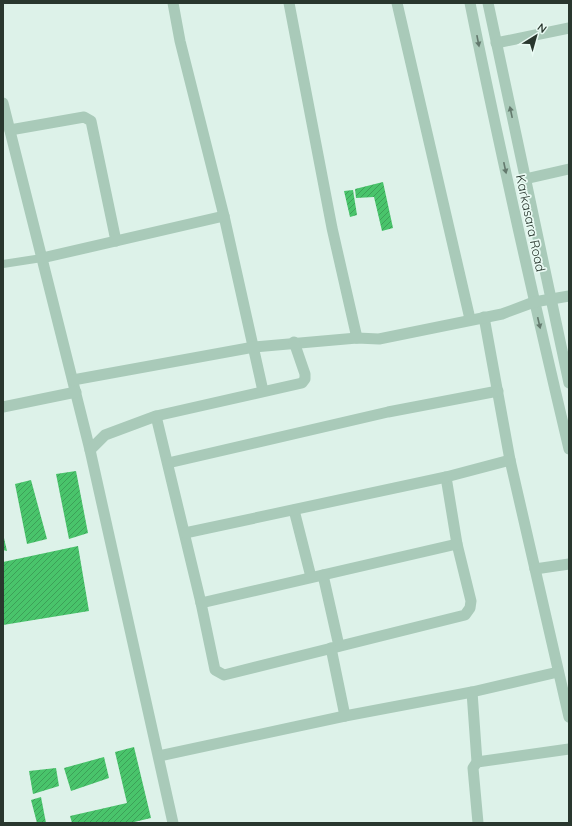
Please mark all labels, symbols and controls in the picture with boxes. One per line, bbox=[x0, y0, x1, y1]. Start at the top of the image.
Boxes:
north arrow bbox=[516, 16, 556, 56]
text: N bbox=[535, 20, 549, 36]
one-way arrow bbox=[475, 35, 481, 47]
one-way arrow bbox=[508, 105, 514, 118]
one-way arrow bbox=[502, 162, 508, 175]
street label: Karkasara Road bbox=[513, 173, 549, 273]
one-way arrow bbox=[537, 316, 543, 329]

